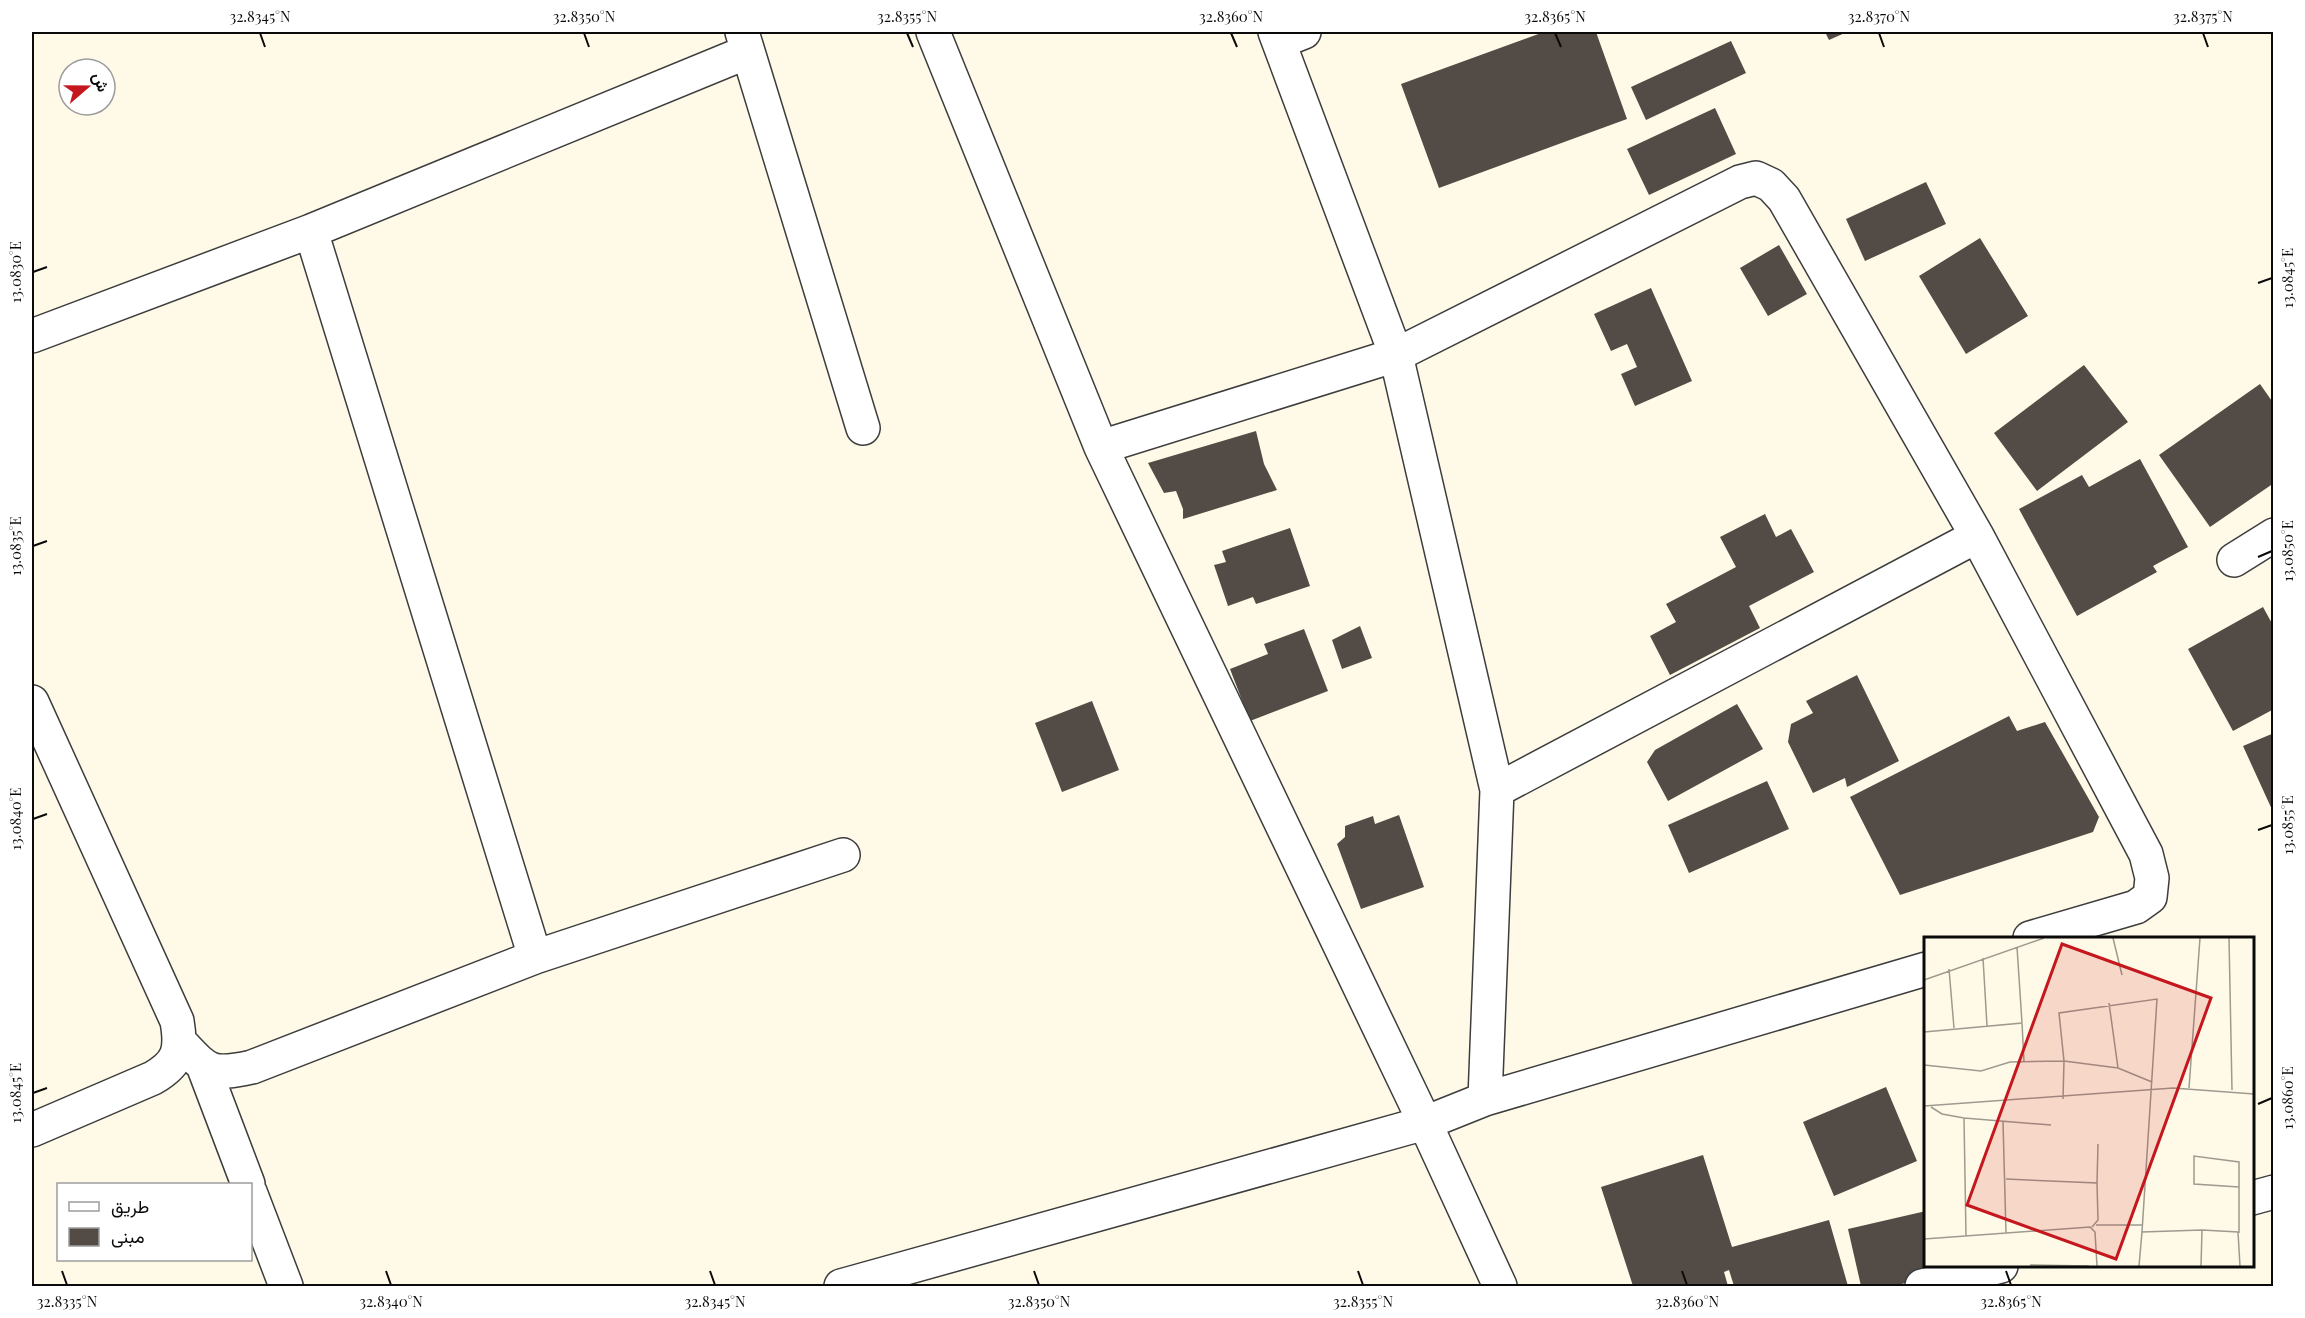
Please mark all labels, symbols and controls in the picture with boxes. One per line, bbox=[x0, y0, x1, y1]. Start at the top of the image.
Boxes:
text: 32.8345°N bbox=[229, 6, 291, 26]
text: 32.8350°N bbox=[553, 6, 616, 26]
text: 32.8355°N bbox=[877, 6, 937, 26]
text: 32.8360°N bbox=[1199, 6, 1263, 26]
text: 32.8365°N bbox=[1524, 6, 1586, 26]
text: 32.8370°N bbox=[1848, 6, 1911, 26]
text: 32.8375°N bbox=[2173, 6, 2233, 26]
north arrow bbox=[57, 57, 117, 117]
text: ش bbox=[88, 69, 115, 94]
text: 13.0830°E bbox=[5, 241, 25, 303]
text: 13.0845°E bbox=[2277, 248, 2297, 308]
text: 13.0835°E bbox=[5, 516, 25, 576]
text: 13.0850°E bbox=[2277, 520, 2297, 582]
text: 13.0840°E bbox=[5, 788, 25, 850]
text: 13.0855°E bbox=[2277, 795, 2297, 855]
inset map bbox=[1924, 937, 2254, 1267]
text: 13.0845°E bbox=[5, 1063, 25, 1123]
text: 13.0860°E bbox=[2277, 1066, 2297, 1130]
legend bbox=[57, 1183, 252, 1261]
text: طريق bbox=[111, 1194, 149, 1218]
text: مبنى bbox=[111, 1224, 145, 1248]
text: 32.8335°N bbox=[37, 1291, 98, 1311]
text: 32.8340°N bbox=[359, 1291, 423, 1311]
text: 32.8345°N bbox=[684, 1291, 746, 1311]
text: 32.8350°N bbox=[1008, 1291, 1071, 1311]
text: 32.8355°N bbox=[1333, 1291, 1393, 1311]
text: 32.8360°N bbox=[1655, 1291, 1719, 1311]
text: 32.8365°N bbox=[1980, 1291, 2042, 1311]

